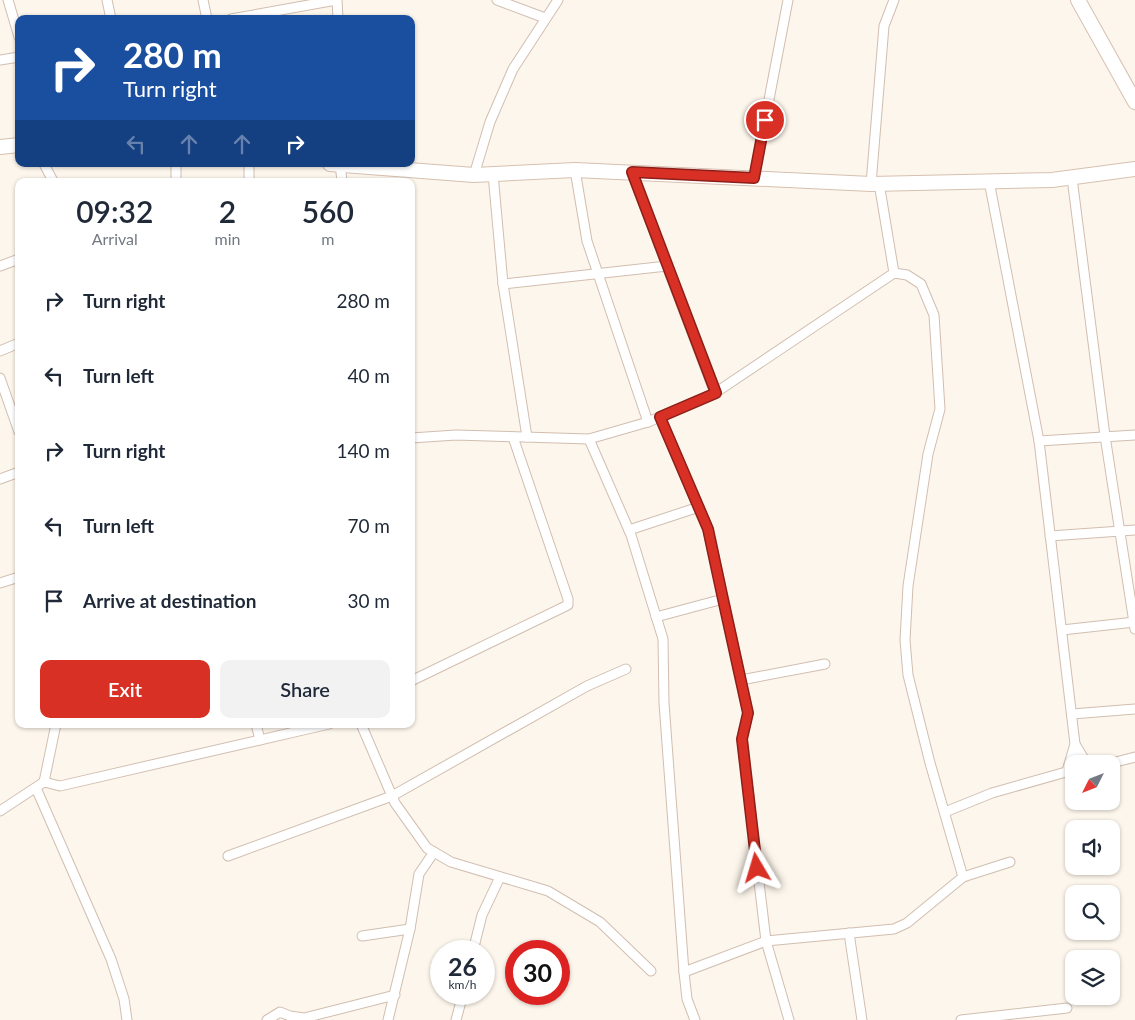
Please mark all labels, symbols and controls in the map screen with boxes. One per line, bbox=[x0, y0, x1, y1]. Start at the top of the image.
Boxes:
text: 280 m bbox=[123, 33, 222, 75]
icon: right bbox=[40, 35, 105, 100]
text: Turn right bbox=[123, 75, 217, 102]
pin bbox=[744, 99, 786, 141]
icon: arrive bbox=[751, 106, 779, 134]
icon: left bbox=[122, 130, 150, 158]
icon: ahead bbox=[175, 130, 203, 158]
icon: ahead bbox=[228, 130, 256, 158]
icon: right bbox=[281, 130, 309, 158]
text: 09:32 bbox=[76, 193, 153, 229]
text: 2 bbox=[219, 193, 236, 229]
text: 560 bbox=[302, 193, 354, 229]
text: Arrival bbox=[92, 229, 138, 248]
text: min bbox=[215, 229, 240, 248]
text: m bbox=[321, 229, 334, 248]
icon: right bbox=[40, 287, 68, 315]
text: Turn right bbox=[83, 289, 165, 312]
text: 280 m bbox=[336, 289, 390, 312]
icon: left bbox=[40, 362, 68, 390]
text: Turn left bbox=[83, 364, 154, 387]
text: 40 m bbox=[347, 364, 390, 387]
icon: right bbox=[40, 437, 68, 465]
text: Turn right bbox=[83, 439, 165, 462]
text: 140 m bbox=[336, 439, 390, 462]
icon: left bbox=[40, 512, 68, 540]
text: Turn left bbox=[83, 514, 154, 537]
text: 70 m bbox=[347, 514, 390, 537]
icon: arrive bbox=[40, 587, 68, 615]
text: Arrive at destination bbox=[83, 589, 256, 612]
text: 30 m bbox=[347, 589, 390, 612]
button: Exit bbox=[40, 660, 210, 718]
button: Share bbox=[220, 660, 390, 718]
north arrow bbox=[1065, 755, 1120, 810]
map controls bbox=[1065, 755, 1120, 1005]
button: sound bbox=[1065, 820, 1120, 875]
position arrow bbox=[730, 841, 782, 893]
button: search bbox=[1065, 885, 1120, 940]
speed limit sign: 30 bbox=[505, 940, 570, 1005]
button: layers bbox=[1065, 950, 1120, 1005]
text: 26 bbox=[448, 951, 477, 981]
text: km/h bbox=[448, 977, 477, 992]

